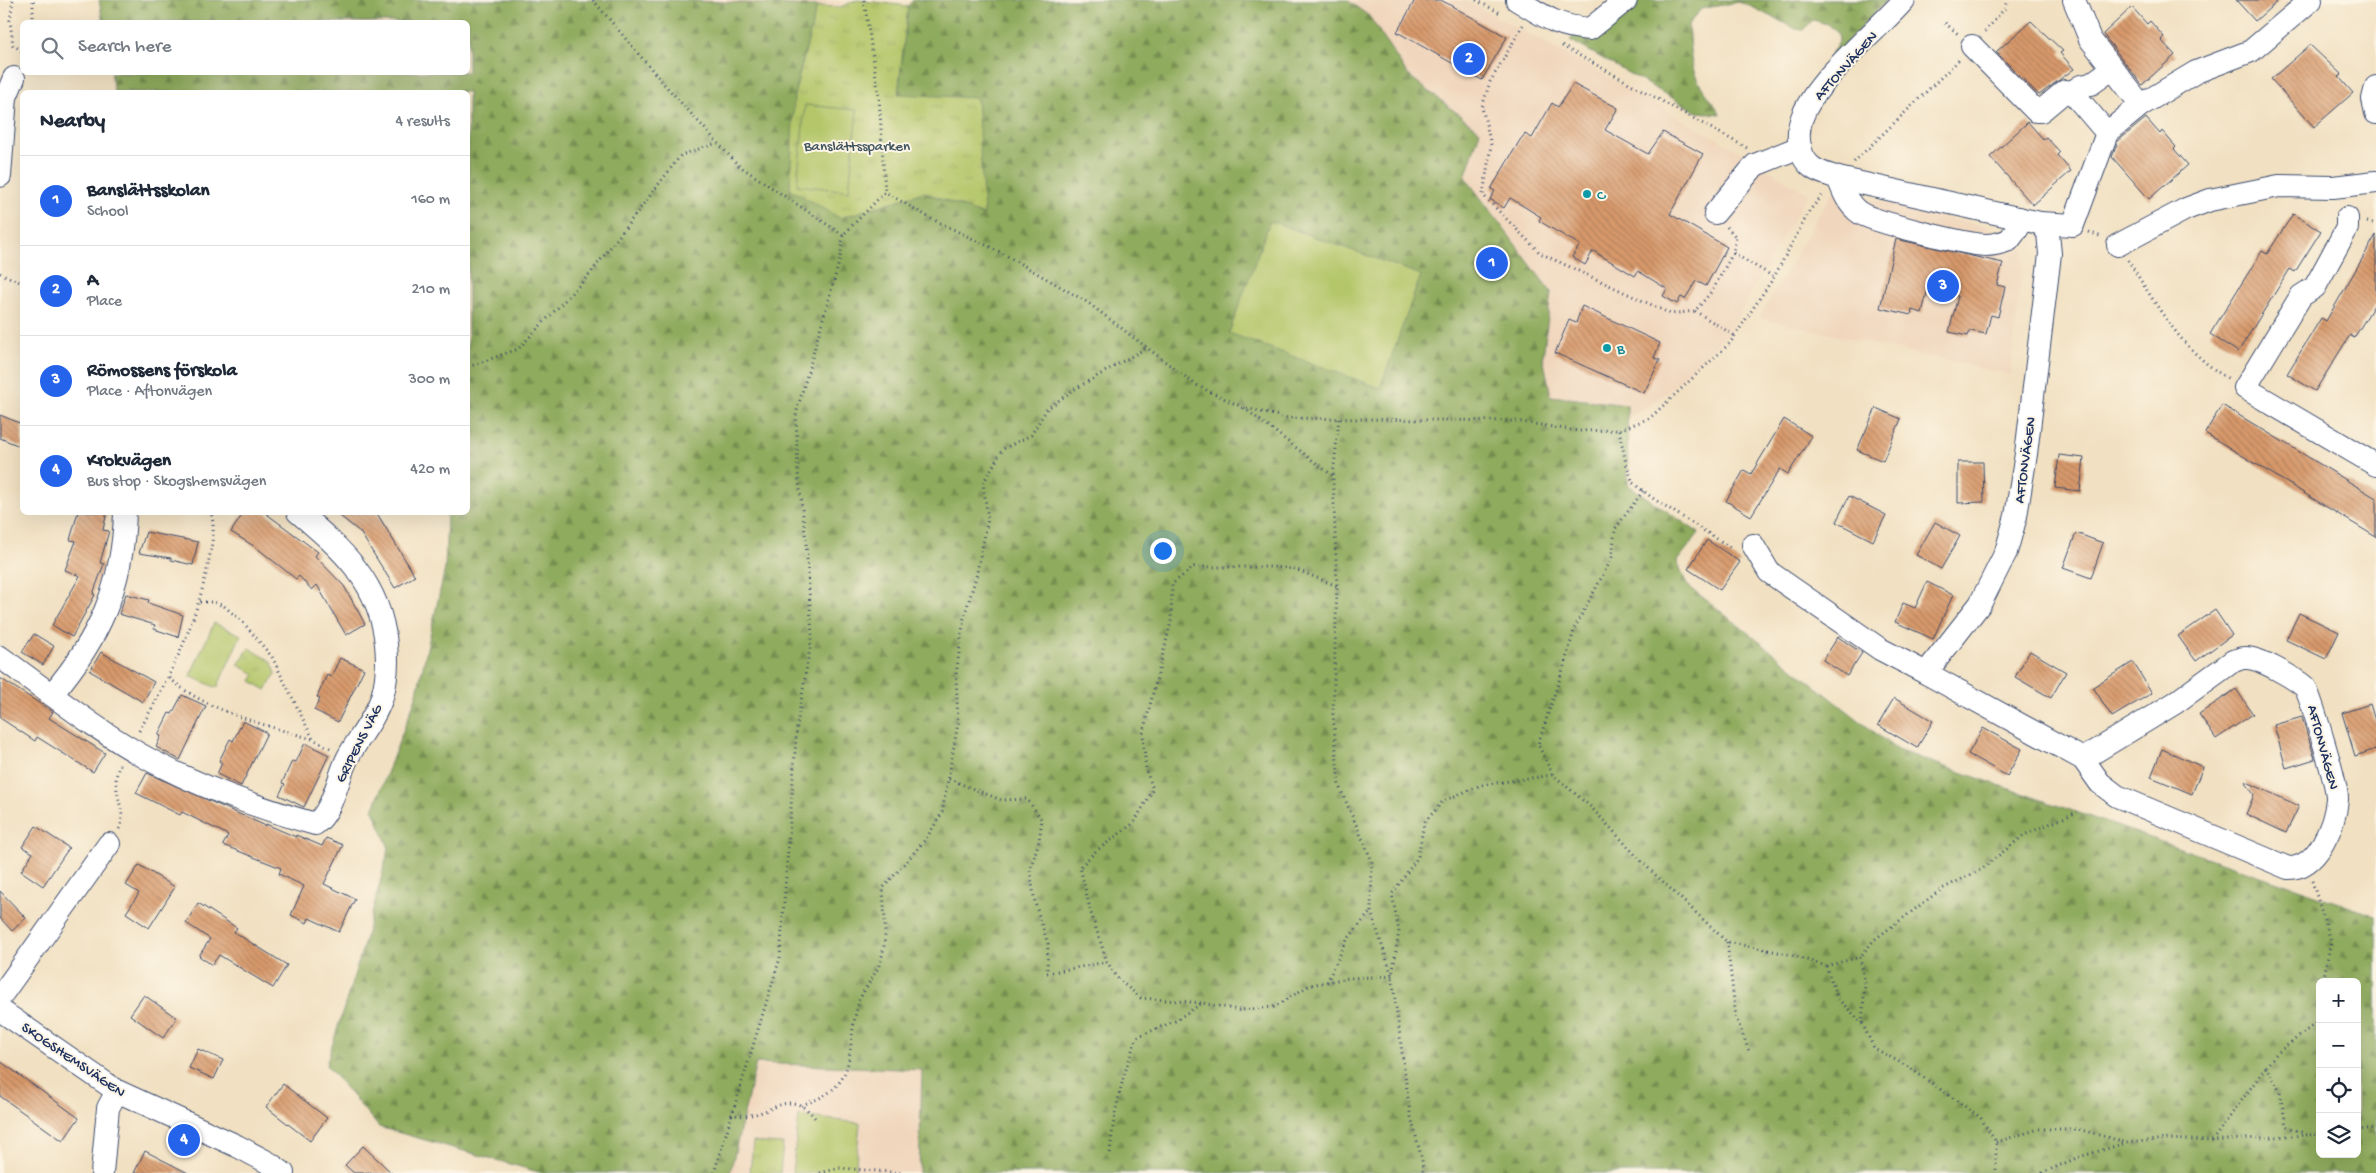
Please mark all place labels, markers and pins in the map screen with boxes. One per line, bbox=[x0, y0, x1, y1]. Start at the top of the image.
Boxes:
pin: 2 bbox=[1453, 40, 1485, 78]
place label: C bbox=[1597, 187, 1606, 205]
marker: C bbox=[1581, 188, 1593, 200]
pin: 1 bbox=[1476, 244, 1508, 282]
pin: 3 bbox=[1927, 267, 1959, 305]
place label: B bbox=[1616, 341, 1625, 359]
marker: B bbox=[1601, 342, 1613, 354]
pin: 4 bbox=[168, 1121, 200, 1159]

